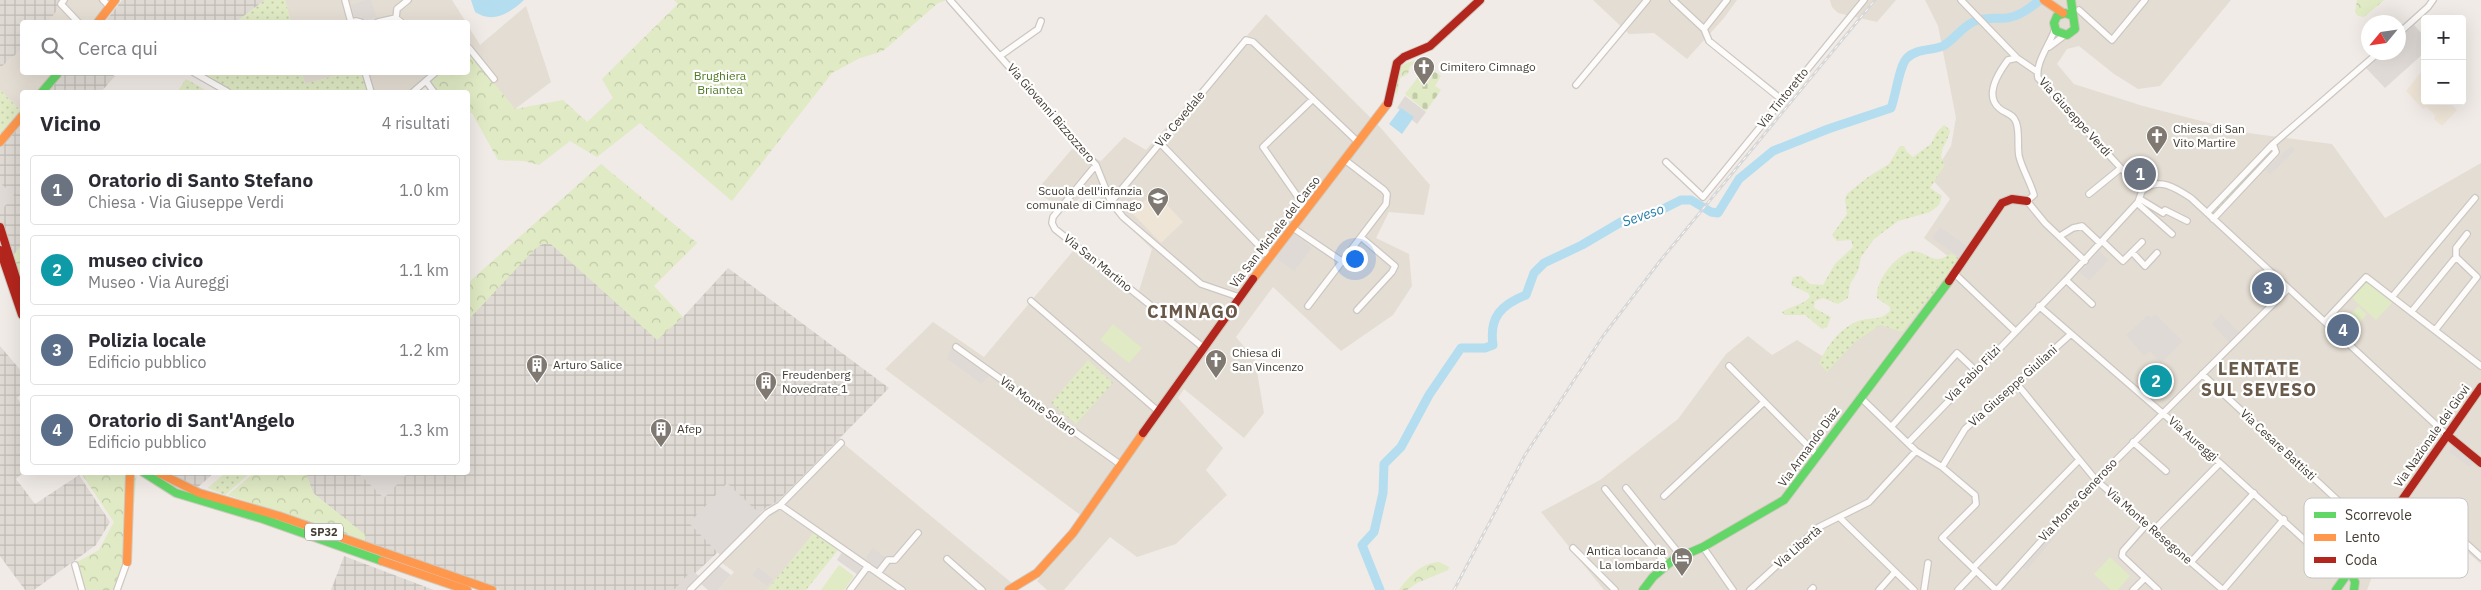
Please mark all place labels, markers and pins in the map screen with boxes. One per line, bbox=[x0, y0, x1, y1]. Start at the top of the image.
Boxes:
church icon: Cimitero Cimnago bbox=[1412, 55, 1436, 86]
place label: Cimitero Cimnago bbox=[1440, 59, 1536, 74]
place label: Chiesa di San Vito Martire bbox=[2173, 121, 2245, 150]
church icon: Chiesa di San Vito Martire bbox=[2145, 124, 2169, 155]
pin: 1 bbox=[2124, 155, 2156, 193]
place label: Scuola dell'infanzia comunale di Cimnago bbox=[1026, 183, 1143, 212]
school or university icon: Scuola dell'infanzia comunale di Cimnago bbox=[1146, 186, 1170, 217]
pin: 3 bbox=[2252, 269, 2284, 307]
pin: 4 bbox=[2327, 311, 2359, 349]
place label: Chiesa di San Vincenzo bbox=[1232, 345, 1304, 374]
church icon: Chiesa di San Vincenzo bbox=[1204, 348, 1228, 379]
building icon: Arturo Salice bbox=[525, 353, 549, 384]
place label: Arturo Salice bbox=[553, 357, 623, 372]
pin: 2 bbox=[2140, 362, 2172, 400]
place label: Freudenberg Novedrate 1 bbox=[782, 367, 851, 396]
building icon: Freudenberg Novedrate 1 bbox=[754, 370, 778, 401]
building icon: Afep bbox=[649, 417, 673, 448]
place label: Afep bbox=[677, 421, 702, 436]
place label: Antica locanda La lombarda bbox=[1586, 543, 1667, 572]
hotel icon: Antica locanda La lombarda bbox=[1670, 546, 1694, 577]

